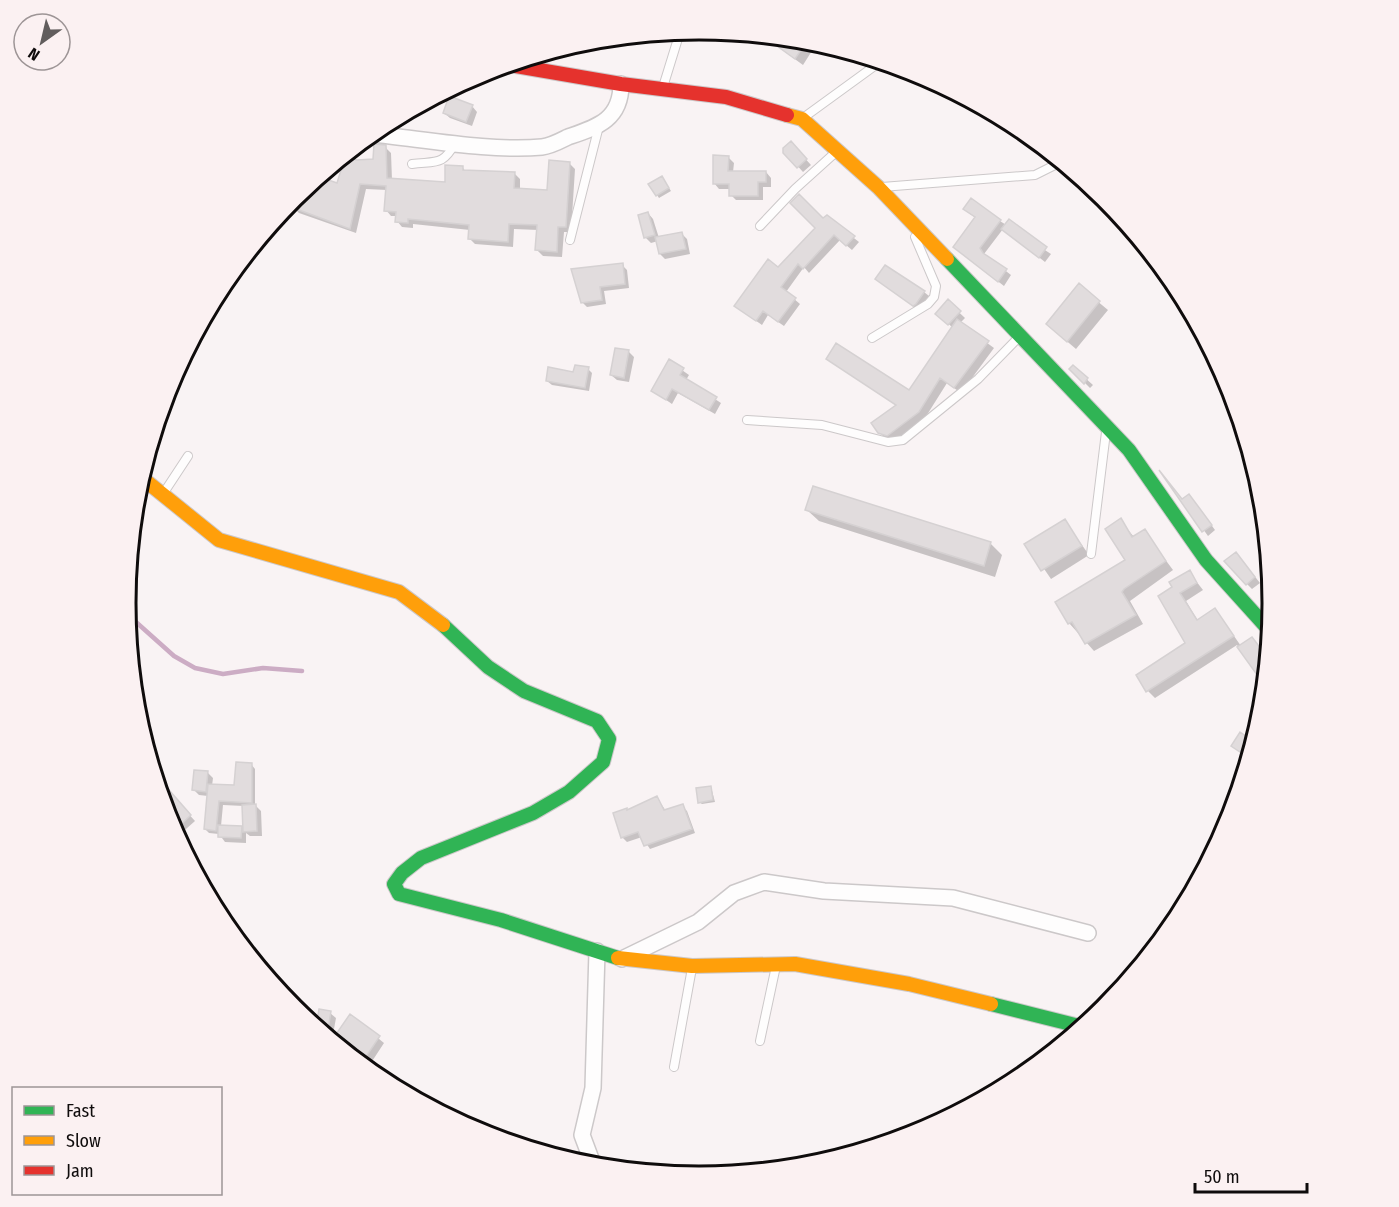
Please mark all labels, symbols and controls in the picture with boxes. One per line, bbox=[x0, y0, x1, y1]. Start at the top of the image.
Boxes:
north arrow bbox=[12, 12, 72, 72]
text: N bbox=[25, 43, 43, 65]
legend bbox=[12, 1087, 222, 1195]
text: Fast bbox=[66, 1100, 95, 1122]
text: Slow bbox=[66, 1130, 101, 1152]
scale bar bbox=[1195, 1156, 1308, 1194]
text: Jam bbox=[66, 1160, 94, 1182]
text: 50 m bbox=[1204, 1166, 1240, 1188]

